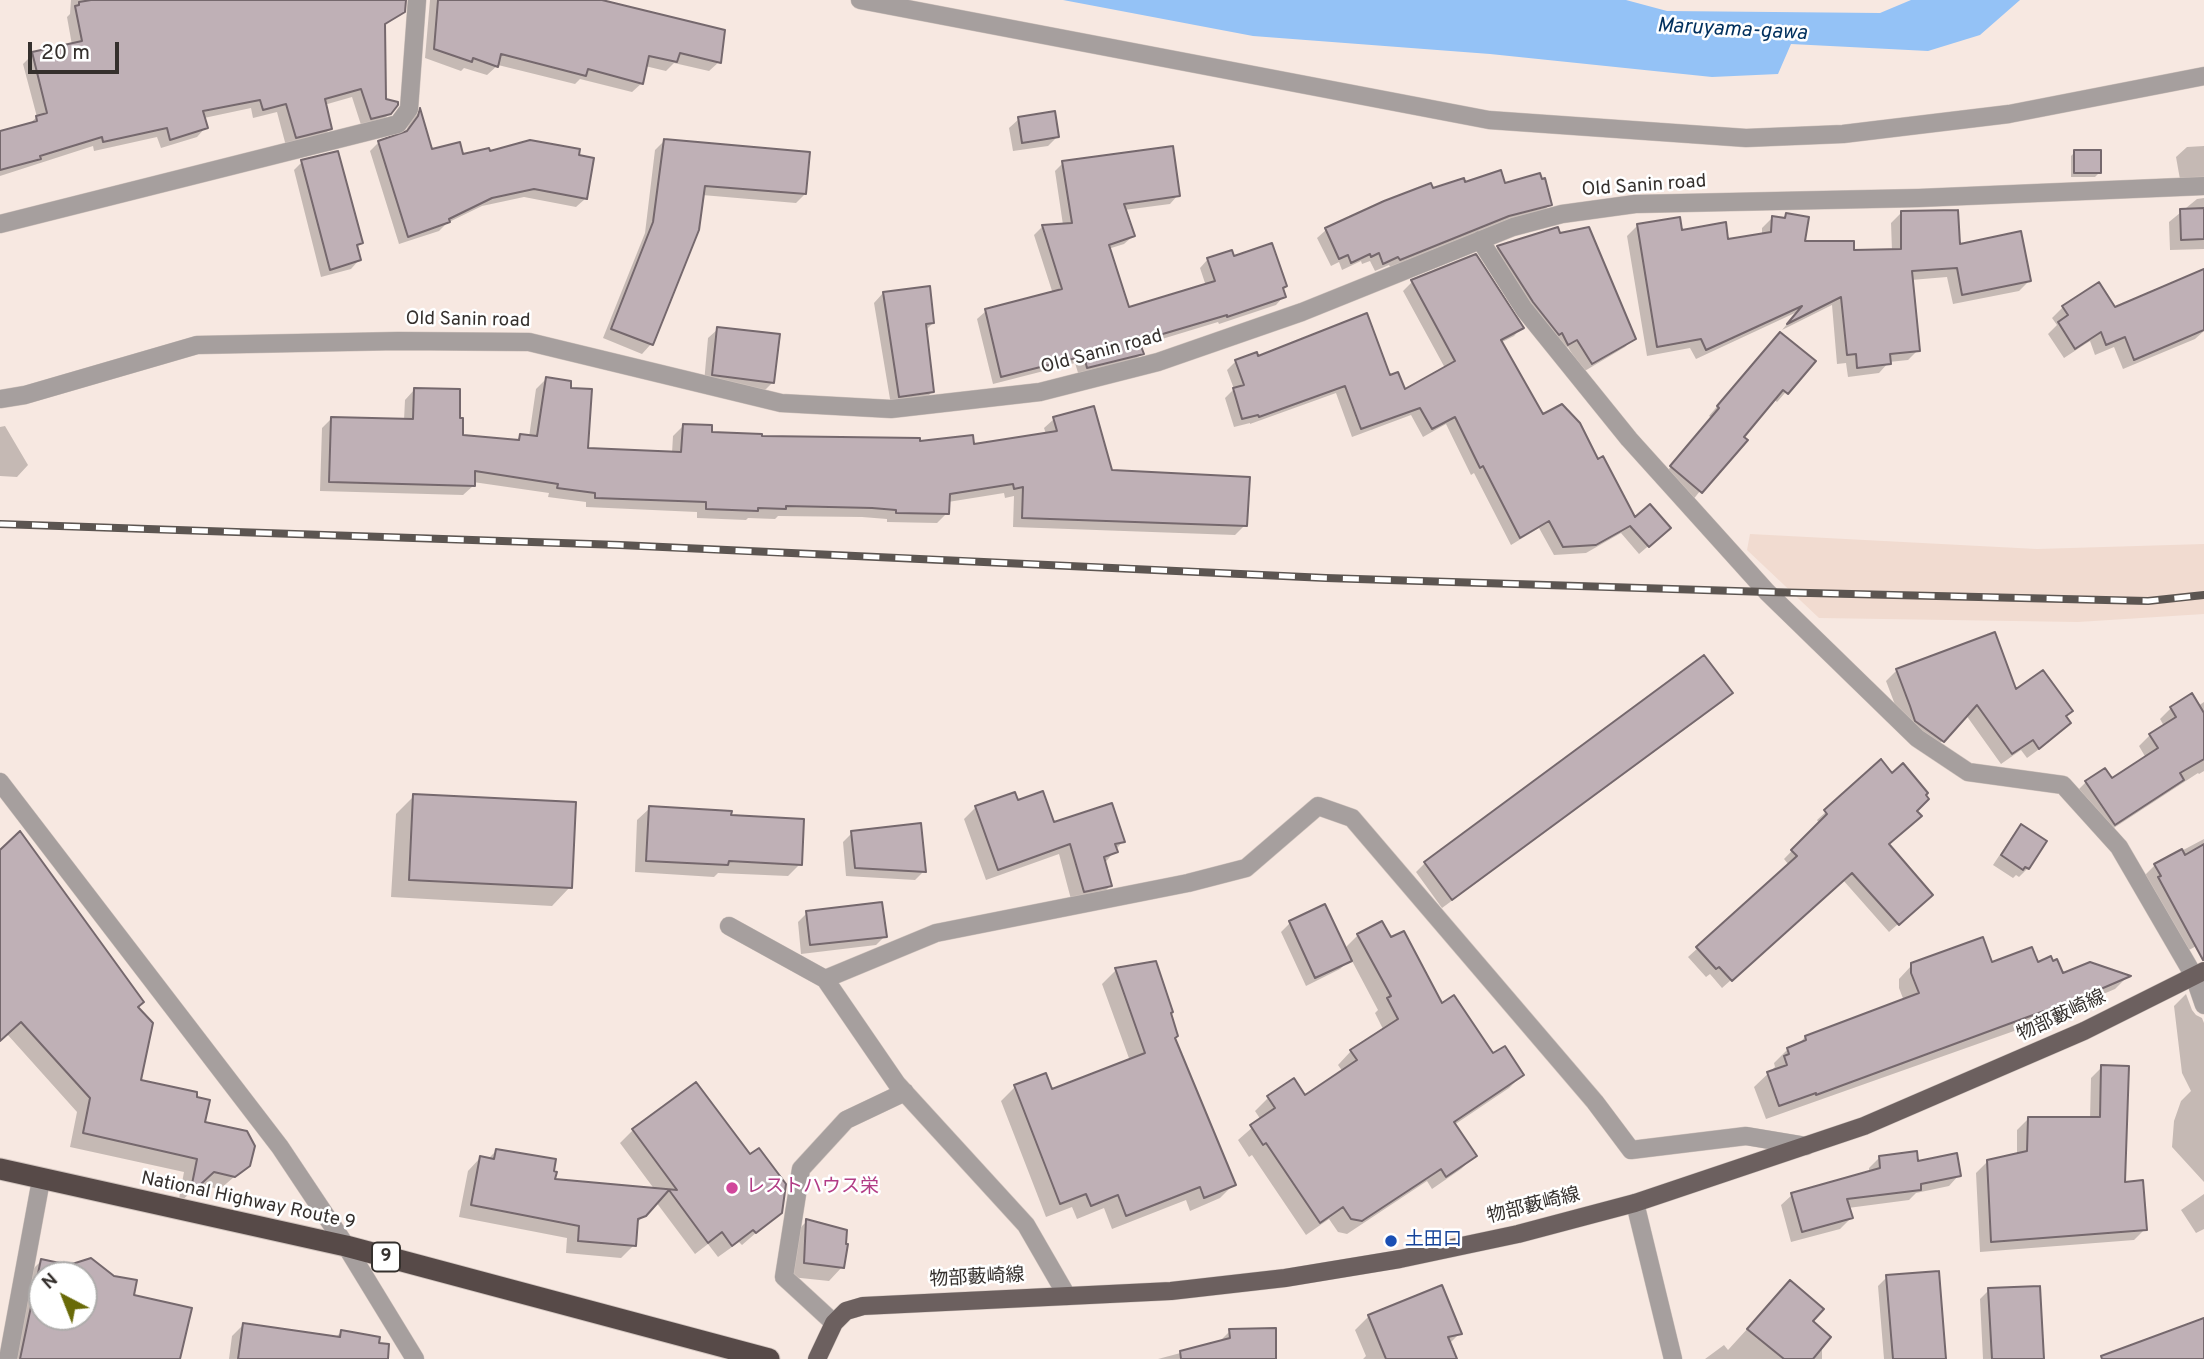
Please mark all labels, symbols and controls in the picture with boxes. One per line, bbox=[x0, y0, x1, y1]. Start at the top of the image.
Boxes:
water label: Maruyama-gawa bbox=[1656, 14, 1808, 48]
scale bar bbox=[32, 28, 122, 72]
text: 20 m bbox=[41, 40, 90, 67]
street label: Old Sanin road bbox=[1581, 171, 1707, 203]
street label: Old Sanin road bbox=[405, 309, 531, 333]
street label: Old Sanin road bbox=[1039, 326, 1165, 380]
street label: 物部藪崎線 bbox=[2014, 987, 2110, 1047]
street label: National Highway Route 9 bbox=[139, 1168, 357, 1236]
place label: レストハウス栄 bbox=[746, 1177, 879, 1199]
marker: レストハウス栄 bbox=[724, 1180, 740, 1196]
street label: 物部藪崎線 bbox=[1485, 1184, 1583, 1230]
place label: 土田口 bbox=[1405, 1230, 1462, 1252]
marker: 土田口 bbox=[1383, 1233, 1399, 1249]
road number: 9 bbox=[372, 1242, 400, 1272]
north arrow bbox=[28, 1261, 98, 1331]
street label: 物部藪崎線 bbox=[929, 1265, 1025, 1293]
text: N bbox=[37, 1268, 63, 1295]

